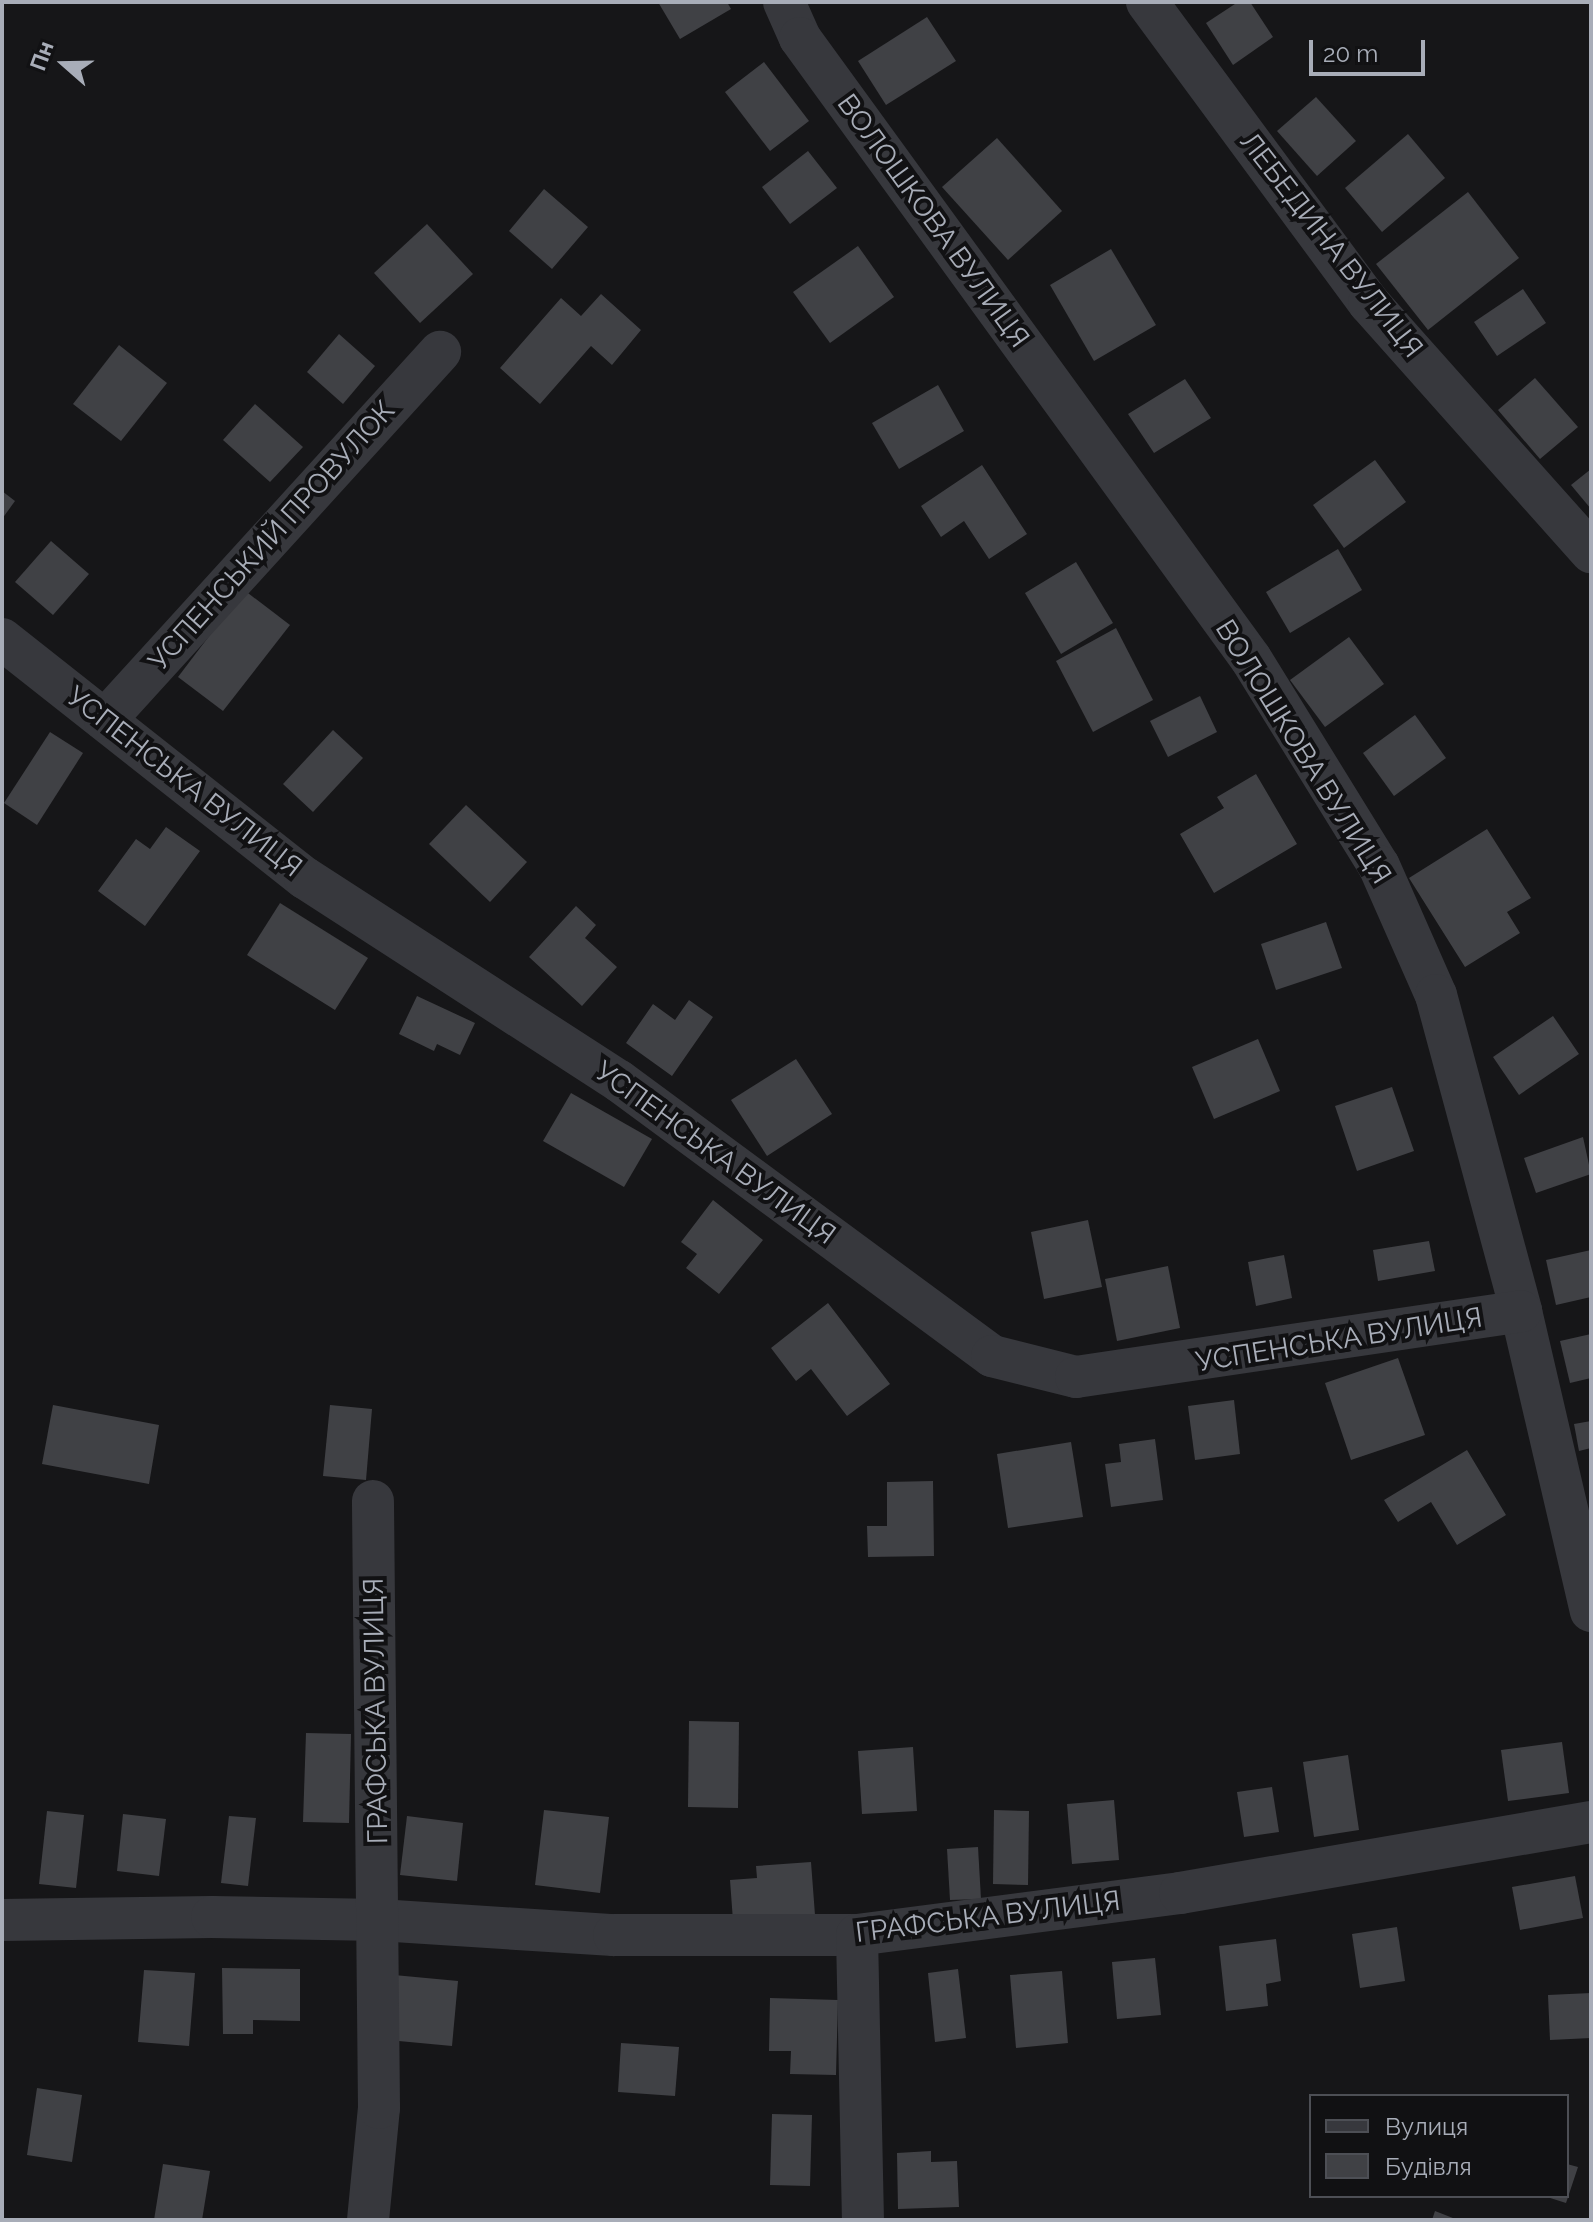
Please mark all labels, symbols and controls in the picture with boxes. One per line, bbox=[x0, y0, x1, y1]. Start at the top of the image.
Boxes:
north arrow bbox=[24, 24, 104, 104]
scale bar bbox=[1313, 24, 1429, 74]
text: Пн bbox=[24, 38, 59, 74]
text: 20 m bbox=[1323, 39, 1378, 68]
street label: ВОЛОШКОВА ВУЛИЦЯ bbox=[830, 88, 1036, 354]
street label: ЛЕБЕДИНА ВУЛИЦЯ bbox=[1232, 125, 1430, 365]
street label: УСПЕНСЬКИЙ ПРОВУЛОК bbox=[142, 394, 402, 678]
street label: ВОЛОШКОВА ВУЛИЦЯ bbox=[1208, 614, 1398, 890]
street label: УСПЕНСЬКА ВУЛИЦЯ bbox=[59, 679, 309, 885]
street label: УСПЕНСЬКА ВУЛИЦЯ bbox=[588, 1054, 842, 1252]
street label: УСПЕНСЬКА ВУЛИЦЯ bbox=[1193, 1301, 1485, 1379]
street label: ГРАФСЬКА ВУЛИЦЯ bbox=[357, 1577, 395, 1845]
street label: ГРАФСЬКА ВУЛИЦЯ bbox=[853, 1884, 1123, 1950]
legend bbox=[1309, 2094, 1569, 2198]
text: Вулиця bbox=[1385, 2112, 1468, 2141]
text: Будівля bbox=[1385, 2152, 1472, 2181]

